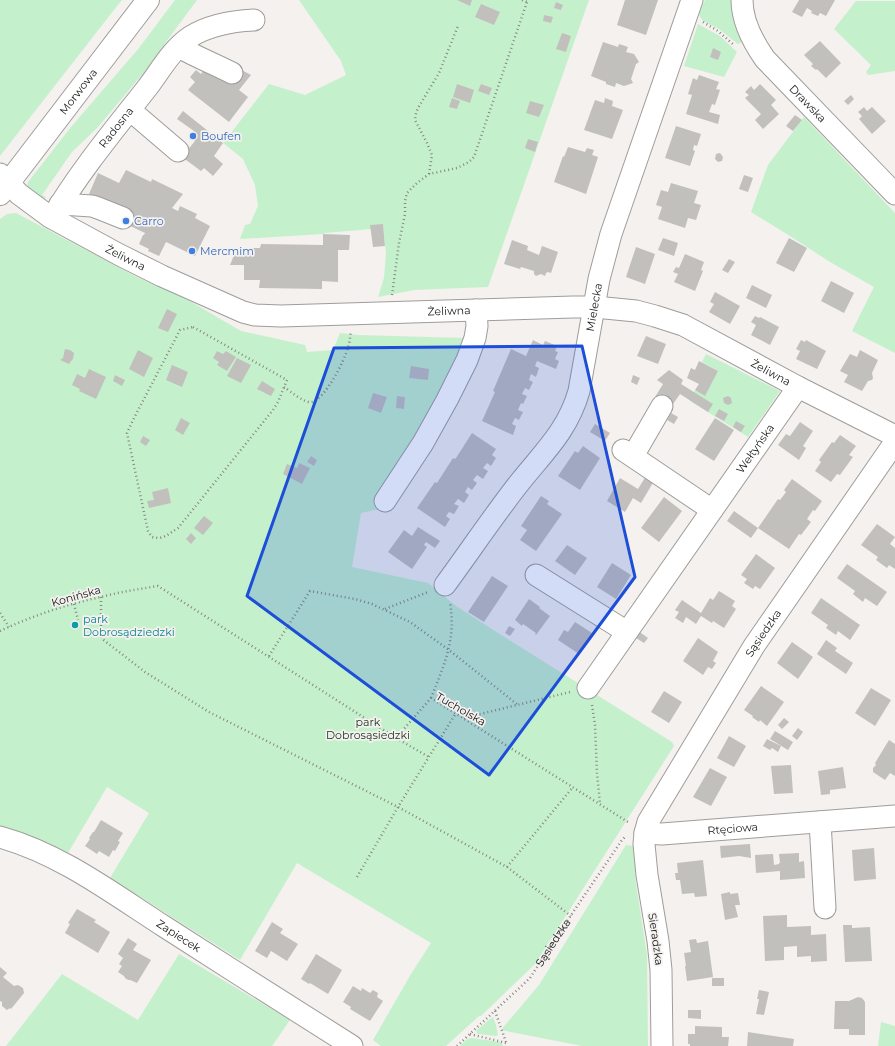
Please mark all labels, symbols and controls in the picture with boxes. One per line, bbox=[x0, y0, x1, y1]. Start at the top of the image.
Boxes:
street label: Morwowa bbox=[56, 66, 100, 117]
street label: Drawska bbox=[786, 82, 829, 125]
street label: Radosna bbox=[96, 104, 136, 151]
place label: Boufen bbox=[201, 129, 241, 143]
marker: Boufen bbox=[188, 131, 198, 141]
place label: Carro bbox=[134, 214, 164, 228]
marker: Carro bbox=[121, 216, 131, 226]
street label: Żeliwna bbox=[103, 242, 148, 274]
place label: Mercmim bbox=[200, 244, 254, 258]
marker: Mercmim bbox=[187, 246, 197, 256]
street label: Mielecka bbox=[583, 282, 605, 332]
street label: Żeliwna bbox=[427, 303, 471, 318]
street label: Żeliwna bbox=[748, 356, 793, 389]
street label: Wełtyńska bbox=[733, 421, 777, 476]
street label: Konińska bbox=[50, 582, 102, 610]
street label: Sąsiedzka bbox=[742, 607, 784, 659]
place label: park Dobrosądziedzki bbox=[83, 612, 175, 639]
marker: park Dobrosądziedzki bbox=[70, 620, 80, 630]
street label: Tucholska bbox=[434, 689, 488, 729]
park label: park Dobrosąsiedzki bbox=[326, 715, 410, 742]
street label: Rtęciowa bbox=[707, 820, 759, 837]
street label: Sieradzka bbox=[645, 912, 667, 966]
street label: Zapiecek bbox=[154, 916, 204, 955]
street label: Sąsiedzka bbox=[532, 916, 574, 969]

